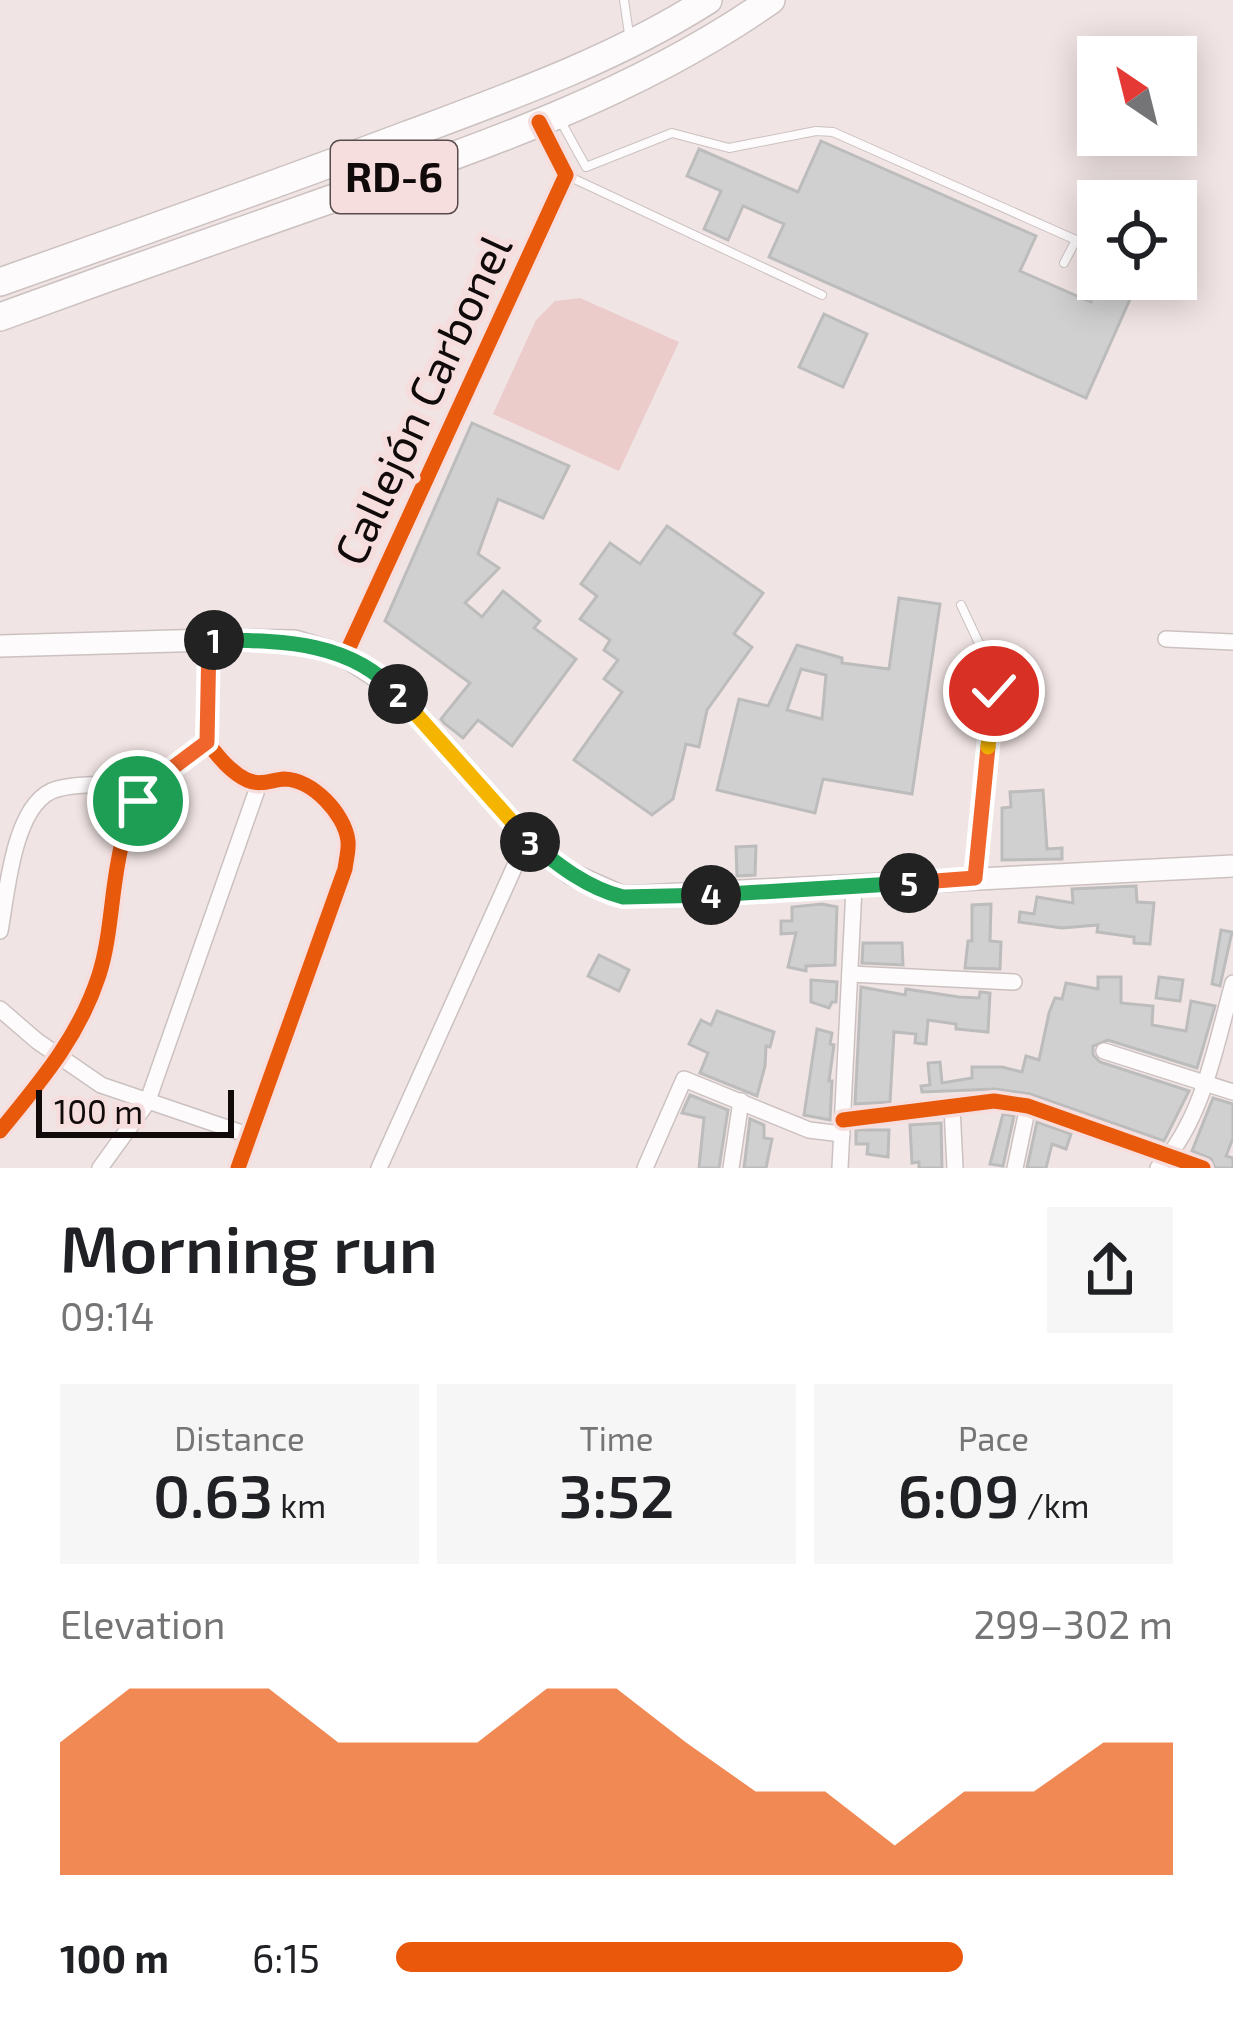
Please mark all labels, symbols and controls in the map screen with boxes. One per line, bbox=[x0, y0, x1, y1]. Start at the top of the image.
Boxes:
north arrow bbox=[1077, 36, 1197, 156]
map controls bbox=[1077, 36, 1197, 300]
road number: RD-6 bbox=[331, 141, 457, 213]
button: locate bbox=[1077, 180, 1197, 300]
street label: Callejón Carbonel bbox=[321, 226, 522, 573]
pin: 1 bbox=[184, 610, 244, 670]
text: 1 bbox=[207, 620, 221, 660]
pin bbox=[943, 640, 1045, 742]
icon: check bbox=[961, 658, 1027, 724]
pin: 2 bbox=[368, 664, 428, 724]
text: 2 bbox=[388, 674, 408, 714]
pin bbox=[87, 750, 189, 852]
icon: arrive bbox=[105, 768, 171, 834]
pin: 3 bbox=[500, 812, 560, 872]
text: 3 bbox=[521, 822, 539, 862]
pin: 5 bbox=[879, 853, 939, 913]
text: 5 bbox=[900, 863, 918, 903]
pin: 4 bbox=[681, 865, 741, 925]
text: 4 bbox=[700, 875, 722, 915]
scale bar bbox=[36, 1084, 234, 1137]
text: 100 m bbox=[54, 1091, 143, 1131]
text: Morning run bbox=[60, 1207, 438, 1286]
button: share bbox=[1047, 1207, 1173, 1333]
text: 09:14 bbox=[60, 1292, 155, 1339]
text: Distance bbox=[174, 1418, 305, 1458]
text: Time bbox=[580, 1418, 654, 1458]
text: Pace bbox=[958, 1418, 1029, 1458]
text: 0.63 bbox=[153, 1458, 273, 1530]
text: 3:52 bbox=[559, 1458, 674, 1530]
text: 6:09 bbox=[898, 1458, 1019, 1530]
text: km bbox=[273, 1485, 326, 1525]
text: /km bbox=[1019, 1485, 1090, 1525]
text: Elevation bbox=[60, 1600, 225, 1647]
text: 299–302 m bbox=[973, 1600, 1173, 1647]
text: 100 m bbox=[60, 1934, 169, 1981]
text: 6:15 bbox=[252, 1934, 320, 1981]

